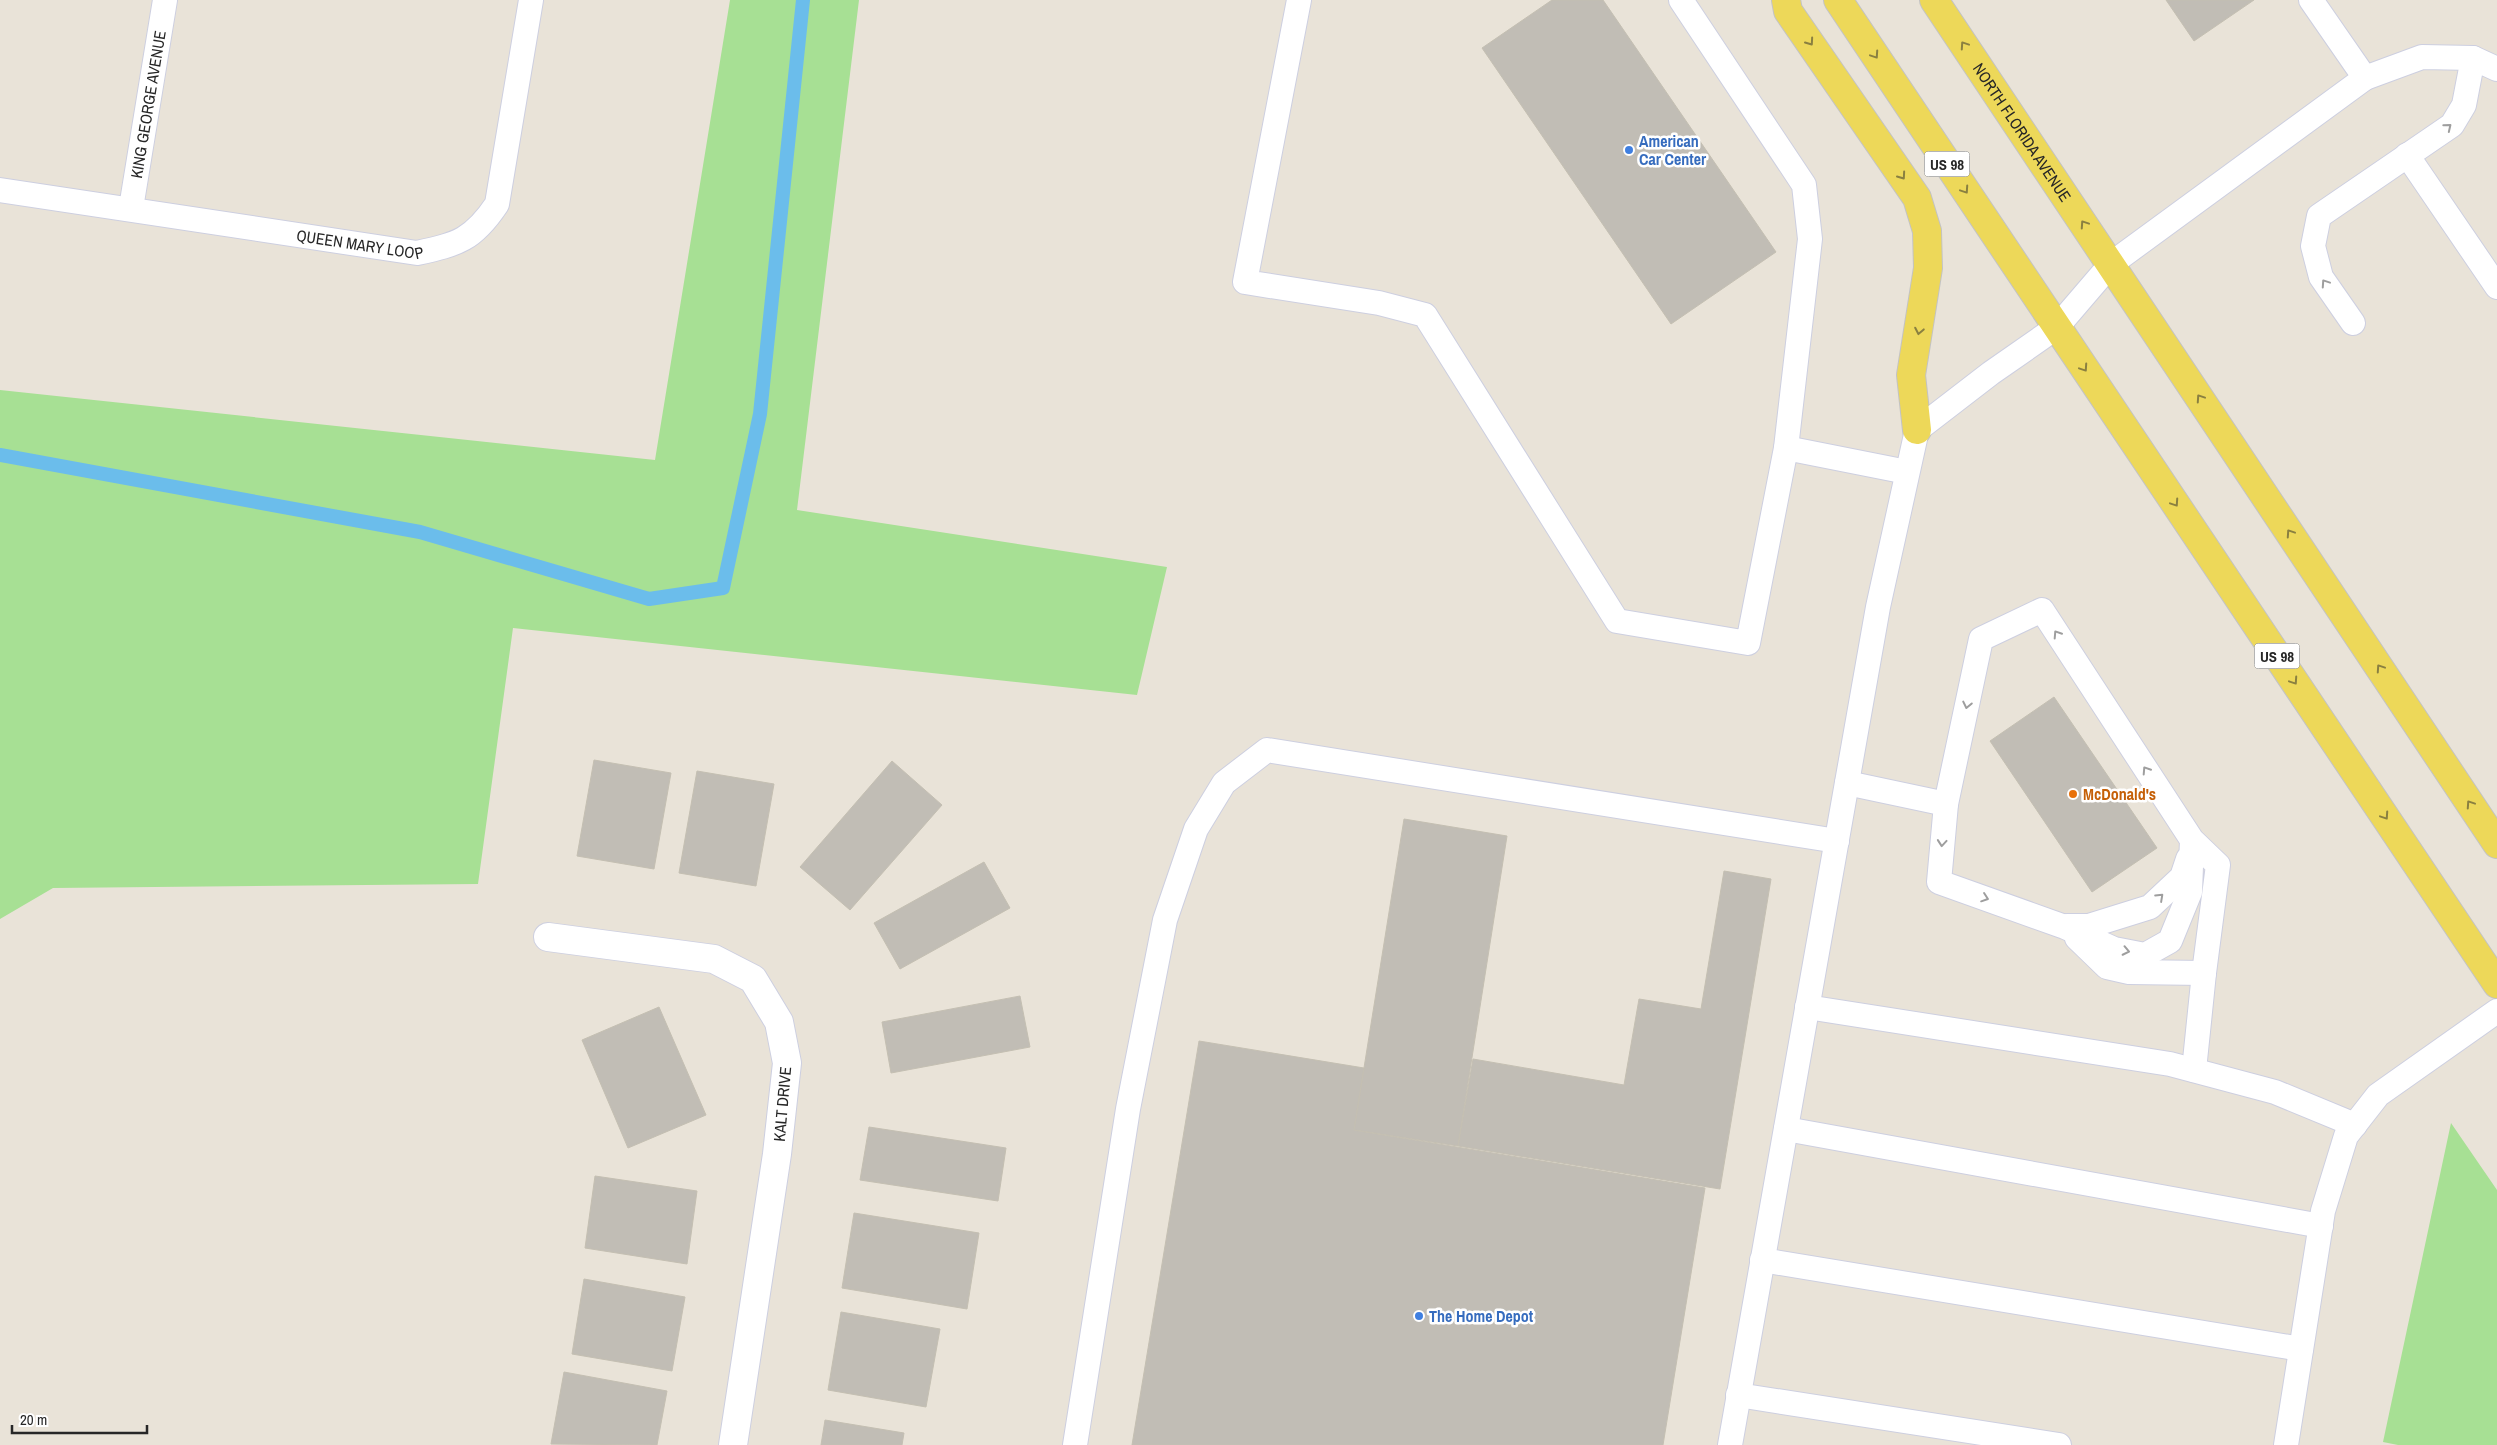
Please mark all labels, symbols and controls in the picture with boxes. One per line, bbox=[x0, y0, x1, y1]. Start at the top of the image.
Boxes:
street label: KING GEORGE AVENUE bbox=[125, 29, 171, 180]
one-way arrow bbox=[1804, 36, 1813, 46]
one-way arrow bbox=[1961, 41, 1970, 51]
one-way arrow bbox=[1868, 50, 1878, 59]
street label: NORTH FLORIDA AVENUE bbox=[1968, 59, 2076, 206]
one-way arrow bbox=[2442, 124, 2451, 133]
place label: American Car Center bbox=[1639, 130, 1707, 170]
marker: American Car Center bbox=[1623, 144, 1635, 156]
road number: US 98 bbox=[1924, 152, 1970, 176]
one-way arrow bbox=[1896, 170, 1905, 179]
one-way arrow bbox=[1959, 184, 1968, 194]
one-way arrow bbox=[2081, 220, 2090, 229]
street label: QUEEN MARY LOOP bbox=[295, 224, 426, 264]
one-way arrow bbox=[2322, 279, 2331, 289]
one-way arrow bbox=[1914, 327, 1925, 336]
one-way arrow bbox=[2078, 362, 2087, 371]
one-way arrow bbox=[2197, 394, 2206, 404]
one-way arrow bbox=[2168, 497, 2178, 506]
one-way arrow bbox=[2287, 529, 2296, 539]
one-way arrow bbox=[2054, 630, 2063, 640]
road number: US 98 bbox=[2254, 644, 2300, 668]
one-way arrow bbox=[2377, 665, 2386, 674]
one-way arrow bbox=[2288, 676, 2297, 685]
one-way arrow bbox=[1962, 700, 1973, 709]
one-way arrow bbox=[2143, 766, 2152, 776]
place label: McDonald's bbox=[2083, 783, 2156, 805]
marker: McDonald's bbox=[2067, 788, 2079, 800]
one-way arrow bbox=[2467, 800, 2476, 809]
one-way arrow bbox=[2378, 811, 2388, 820]
one-way arrow bbox=[1937, 839, 1948, 847]
one-way arrow bbox=[1980, 892, 1989, 902]
one-way arrow bbox=[2154, 894, 2163, 903]
one-way arrow bbox=[2122, 946, 2131, 956]
street label: KALT DRIVE bbox=[768, 1065, 796, 1143]
place label: The Home Depot bbox=[1429, 1305, 1534, 1327]
marker: The Home Depot bbox=[1413, 1310, 1425, 1322]
scale bar bbox=[12, 1402, 148, 1434]
text: 20 m bbox=[20, 1409, 47, 1430]

